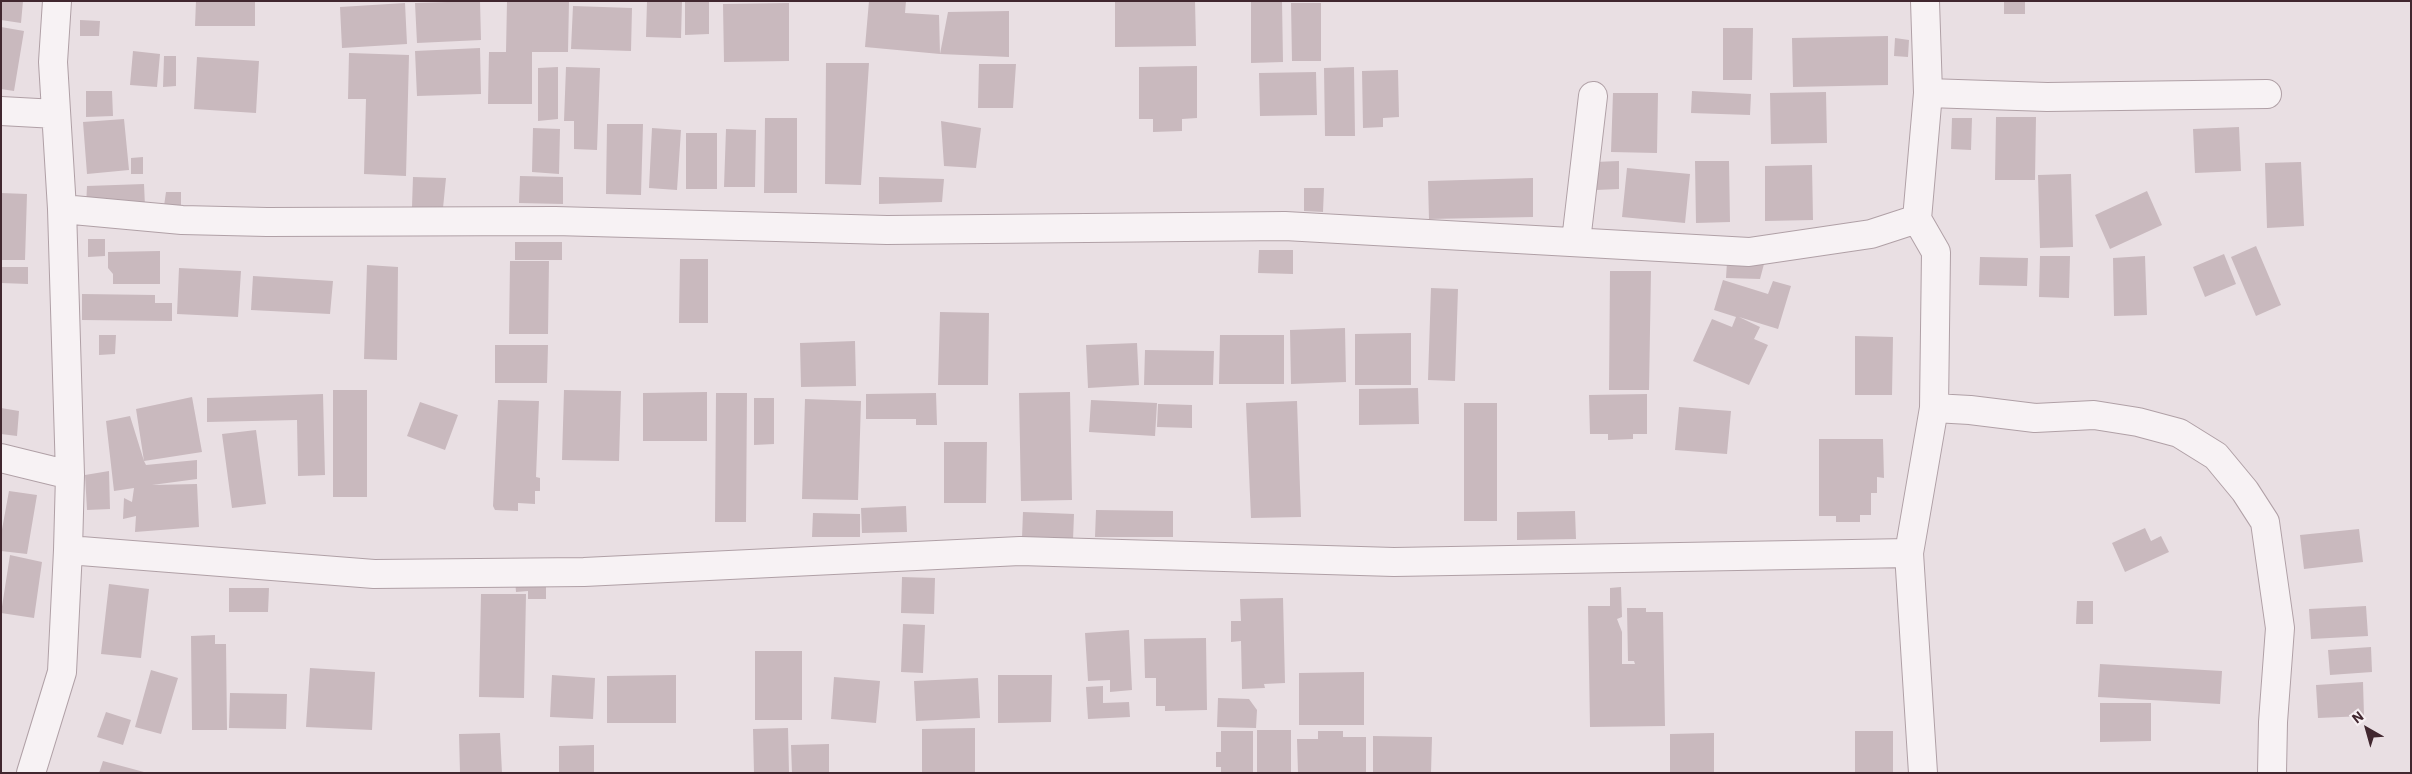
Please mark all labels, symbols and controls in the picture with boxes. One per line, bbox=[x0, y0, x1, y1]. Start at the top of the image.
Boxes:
north arrow bbox=[2342, 704, 2392, 754]
text: N bbox=[2348, 707, 2367, 727]

